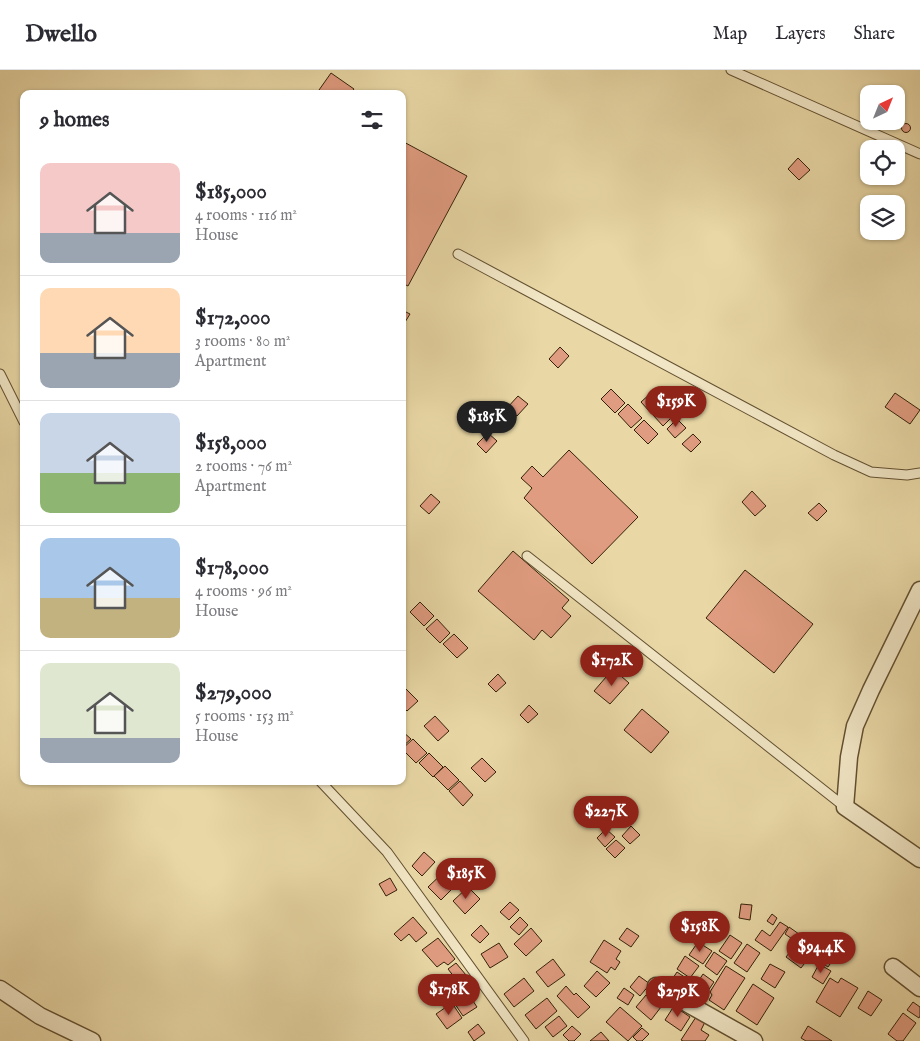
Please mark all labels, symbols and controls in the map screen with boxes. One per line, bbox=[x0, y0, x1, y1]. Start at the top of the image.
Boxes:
text: Dwello bbox=[25, 19, 97, 50]
text: Map bbox=[713, 23, 747, 46]
text: Layers bbox=[775, 23, 826, 46]
text: Share bbox=[854, 23, 895, 46]
north arrow bbox=[860, 85, 905, 130]
map controls bbox=[860, 85, 905, 240]
icon: filters bbox=[358, 106, 386, 134]
text: 9 homes bbox=[40, 107, 109, 134]
button: locate bbox=[860, 140, 905, 185]
text: $185,000 bbox=[195, 179, 267, 206]
icon: home bbox=[80, 183, 140, 243]
button: layers bbox=[860, 195, 905, 240]
text: 4 rooms · 116 m² bbox=[195, 206, 297, 226]
text: House bbox=[195, 226, 238, 246]
text: $172,000 bbox=[195, 305, 271, 332]
icon: home bbox=[80, 308, 140, 368]
text: 3 rooms · 80 m² bbox=[195, 332, 291, 352]
text: Apartment bbox=[195, 352, 266, 372]
pin: $159K bbox=[641, 386, 711, 428]
text: $159K bbox=[656, 392, 696, 412]
pin: $185K bbox=[452, 400, 522, 443]
text: $185K bbox=[468, 407, 506, 427]
text: $158,000 bbox=[195, 430, 267, 457]
icon: home bbox=[80, 433, 140, 493]
text: 2 rooms · 76 m² bbox=[195, 457, 292, 477]
text: Apartment bbox=[195, 477, 266, 497]
text: $178,000 bbox=[195, 555, 269, 582]
icon: home bbox=[80, 558, 140, 618]
text: 4 rooms · 96 m² bbox=[195, 582, 292, 602]
text: House bbox=[195, 602, 238, 622]
pin: $172K bbox=[577, 644, 647, 687]
text: $172K bbox=[591, 651, 633, 671]
text: $279,000 bbox=[195, 680, 272, 707]
icon: home bbox=[80, 683, 140, 743]
text: 5 rooms · 153 m² bbox=[195, 707, 294, 727]
text: House bbox=[195, 727, 238, 747]
pin: $227K bbox=[571, 796, 641, 838]
text: $227K bbox=[585, 802, 627, 822]
pin: $185K bbox=[431, 858, 501, 900]
text: $185K bbox=[447, 864, 485, 884]
pin: $158K bbox=[665, 910, 735, 953]
text: $158K bbox=[681, 917, 719, 937]
pin: $94.4K bbox=[780, 932, 862, 974]
text: $94.4K bbox=[798, 938, 844, 958]
pin: $178K bbox=[414, 974, 484, 1016]
pin: $279K bbox=[643, 976, 713, 1018]
text: $178K bbox=[429, 980, 469, 1000]
text: $279K bbox=[657, 982, 699, 1002]

